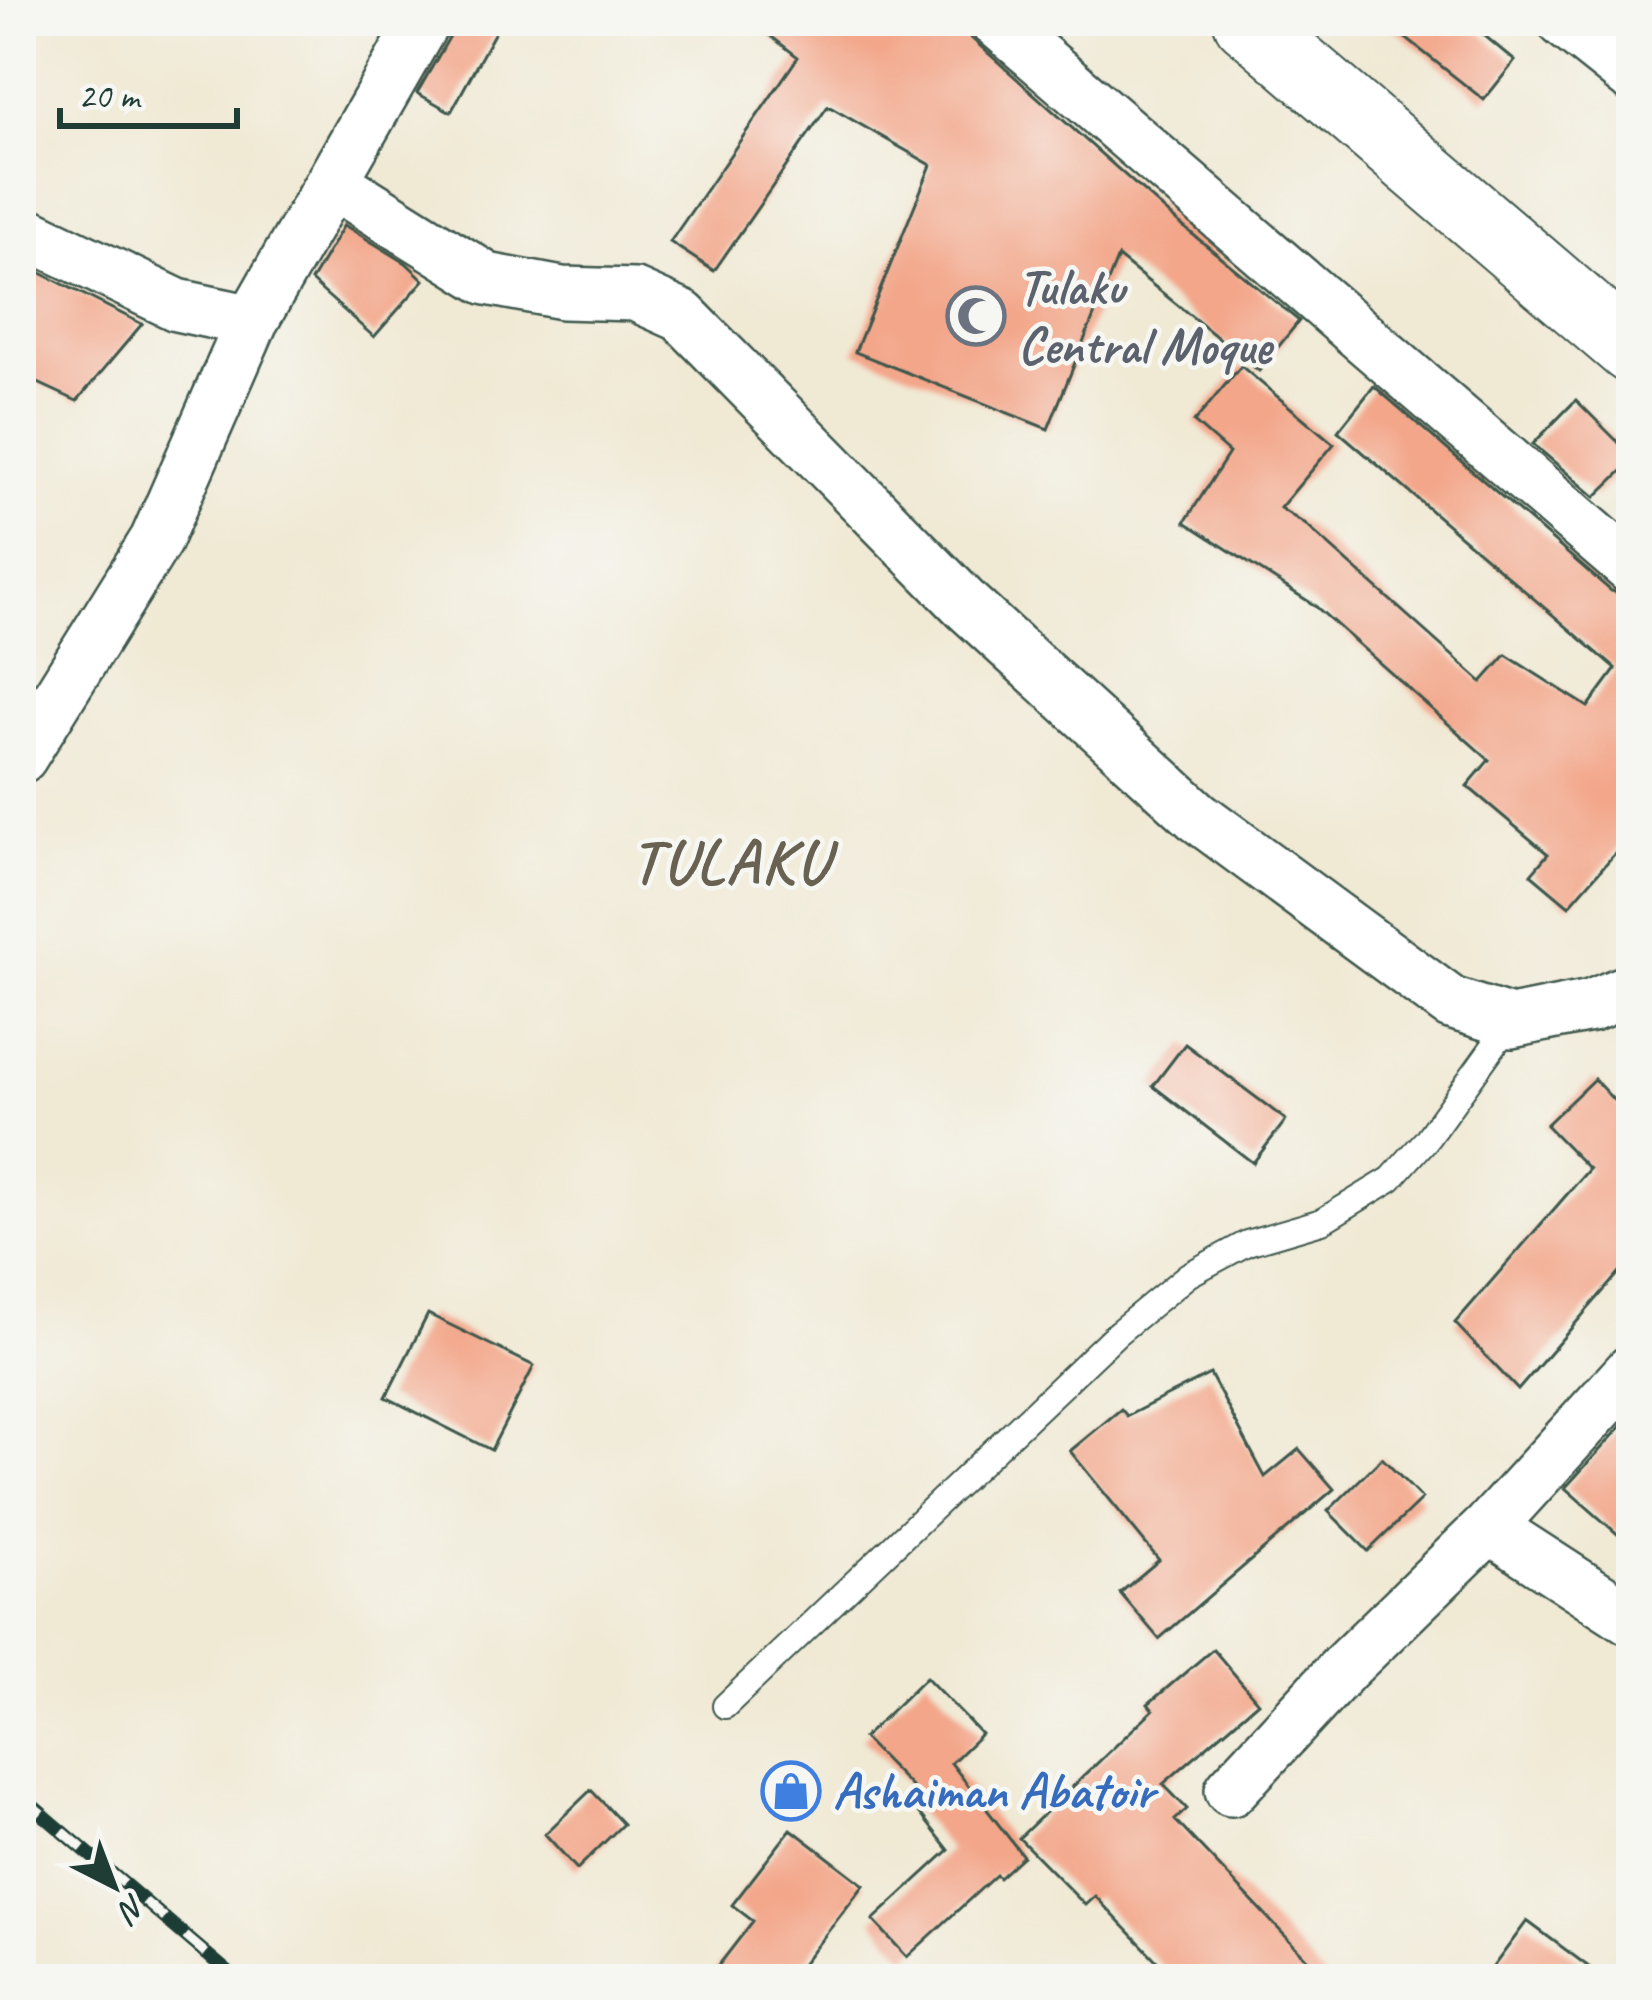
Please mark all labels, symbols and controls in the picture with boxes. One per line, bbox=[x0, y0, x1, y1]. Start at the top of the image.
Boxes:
scale bar bbox=[60, 54, 237, 128]
text: 20 m bbox=[78, 73, 142, 119]
place label: Tulaku Central Moque bbox=[1018, 255, 1275, 378]
mosque icon: Tulaku Central Moque bbox=[945, 285, 1007, 347]
district label: TULAKU bbox=[631, 822, 839, 901]
place label: Ashaiman Abatoir bbox=[833, 1759, 1160, 1823]
shop icon: Ashaiman Abatoir bbox=[760, 1760, 822, 1822]
north arrow bbox=[54, 1826, 174, 1946]
text: N bbox=[108, 1885, 155, 1934]

